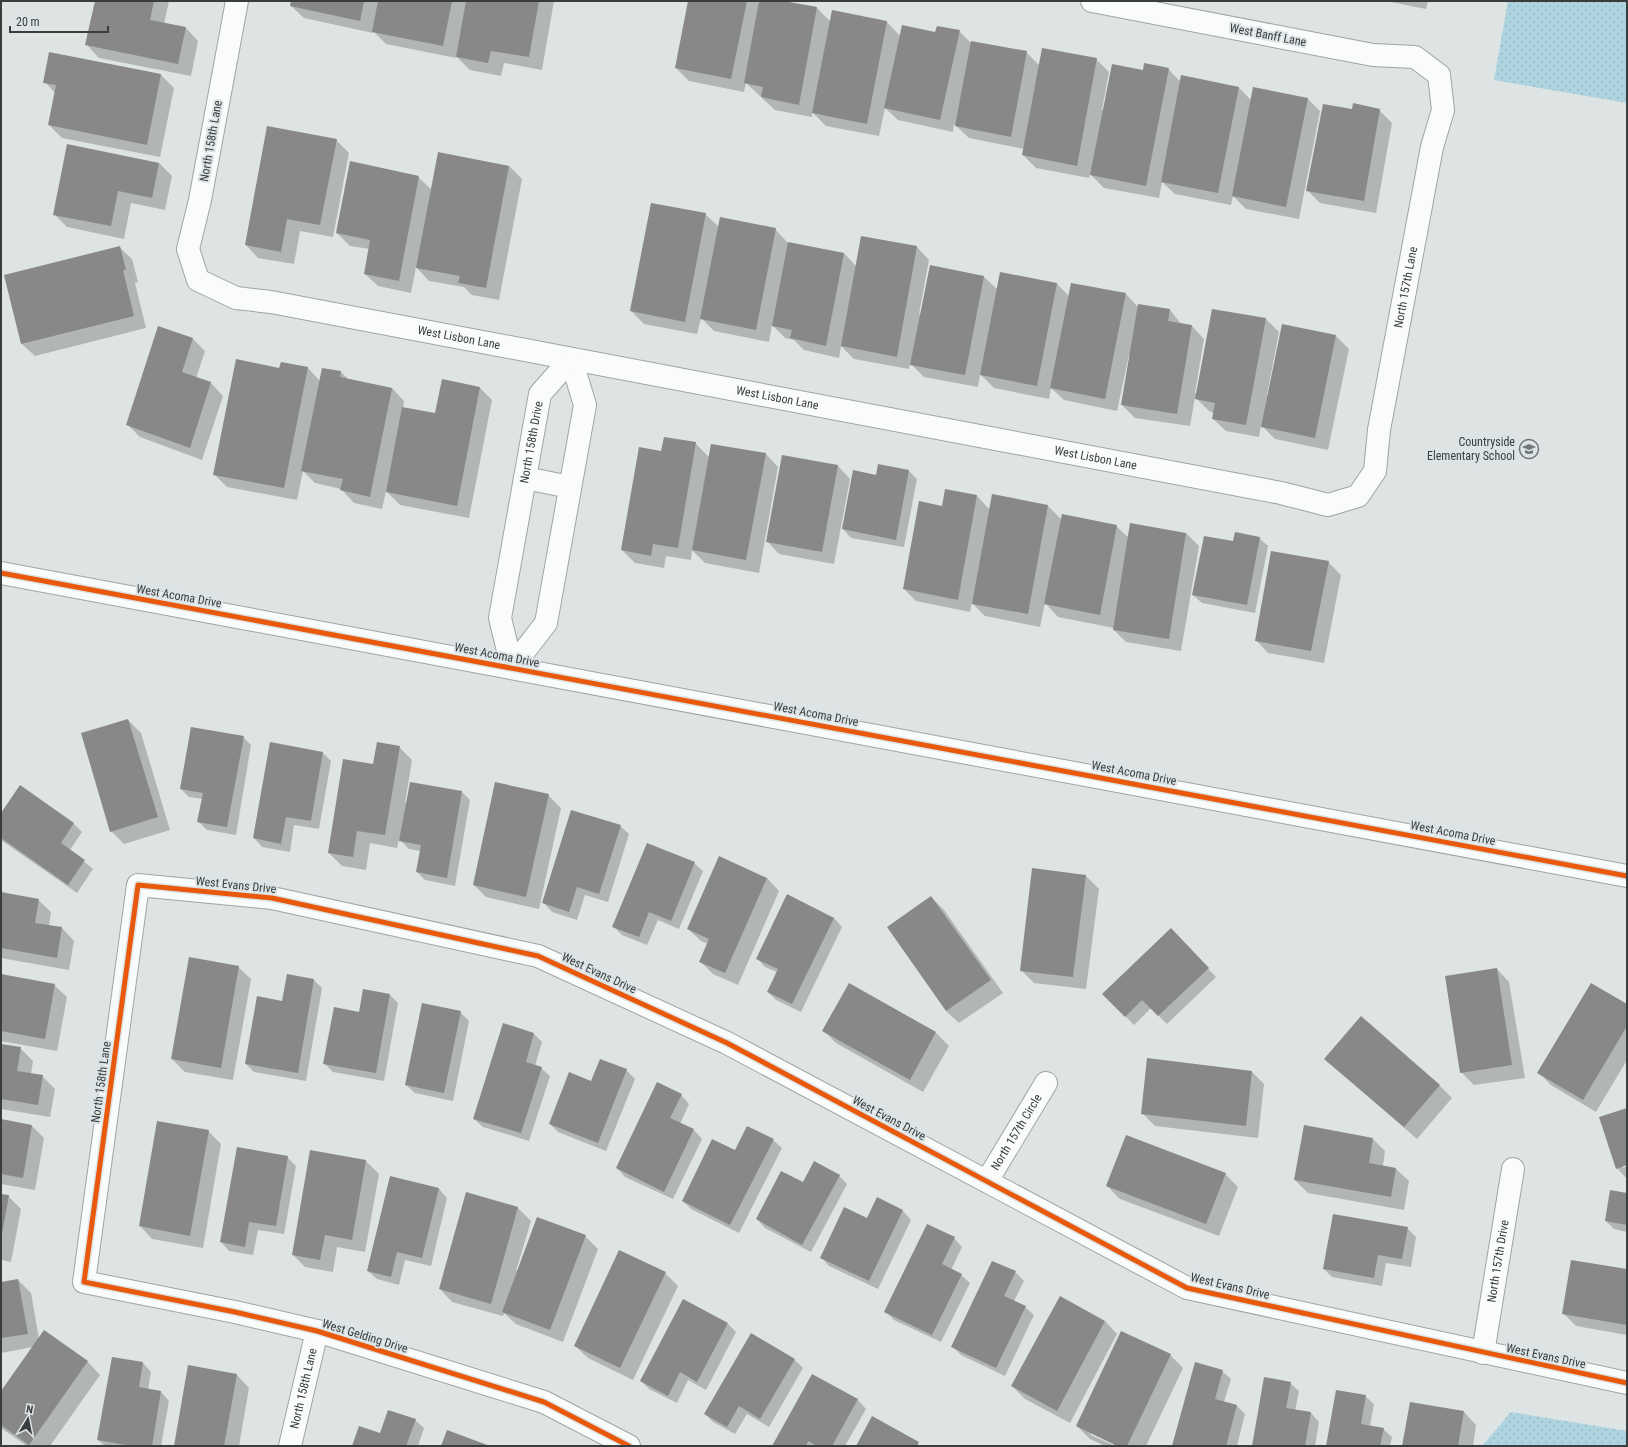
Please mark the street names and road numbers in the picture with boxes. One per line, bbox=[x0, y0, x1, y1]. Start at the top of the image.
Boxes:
street label: West Banff Lane bbox=[1229, 21, 1308, 49]
street label: North 158th Lane bbox=[197, 99, 225, 183]
street label: North 157th Lane bbox=[1391, 245, 1420, 329]
street label: West Lisbon Lane bbox=[416, 323, 502, 352]
street label: West Lisbon Lane bbox=[735, 383, 820, 412]
street label: North 158th Drive bbox=[517, 400, 546, 485]
street label: West Lisbon Lane bbox=[1053, 443, 1139, 473]
street label: West Acoma Drive bbox=[135, 582, 223, 610]
street label: West Acoma Drive bbox=[453, 640, 541, 670]
street label: West Acoma Drive bbox=[772, 699, 860, 729]
street label: West Acoma Drive bbox=[1090, 758, 1178, 788]
street label: West Acoma Drive bbox=[1409, 818, 1497, 848]
street label: West Evans Drive bbox=[195, 874, 277, 896]
street label: West Evans Drive bbox=[559, 950, 639, 997]
street label: North 158th Lane bbox=[88, 1040, 114, 1124]
street label: North 157th Circle bbox=[988, 1091, 1045, 1173]
street label: West Evans Drive bbox=[850, 1093, 928, 1143]
street label: North 157th Drive bbox=[1484, 1219, 1512, 1304]
street label: West Evans Drive bbox=[1189, 1270, 1271, 1302]
street label: West Gelding Drive bbox=[320, 1316, 410, 1356]
street label: West Evans Drive bbox=[1505, 1341, 1587, 1371]
street label: North 158th Lane bbox=[287, 1346, 320, 1430]

